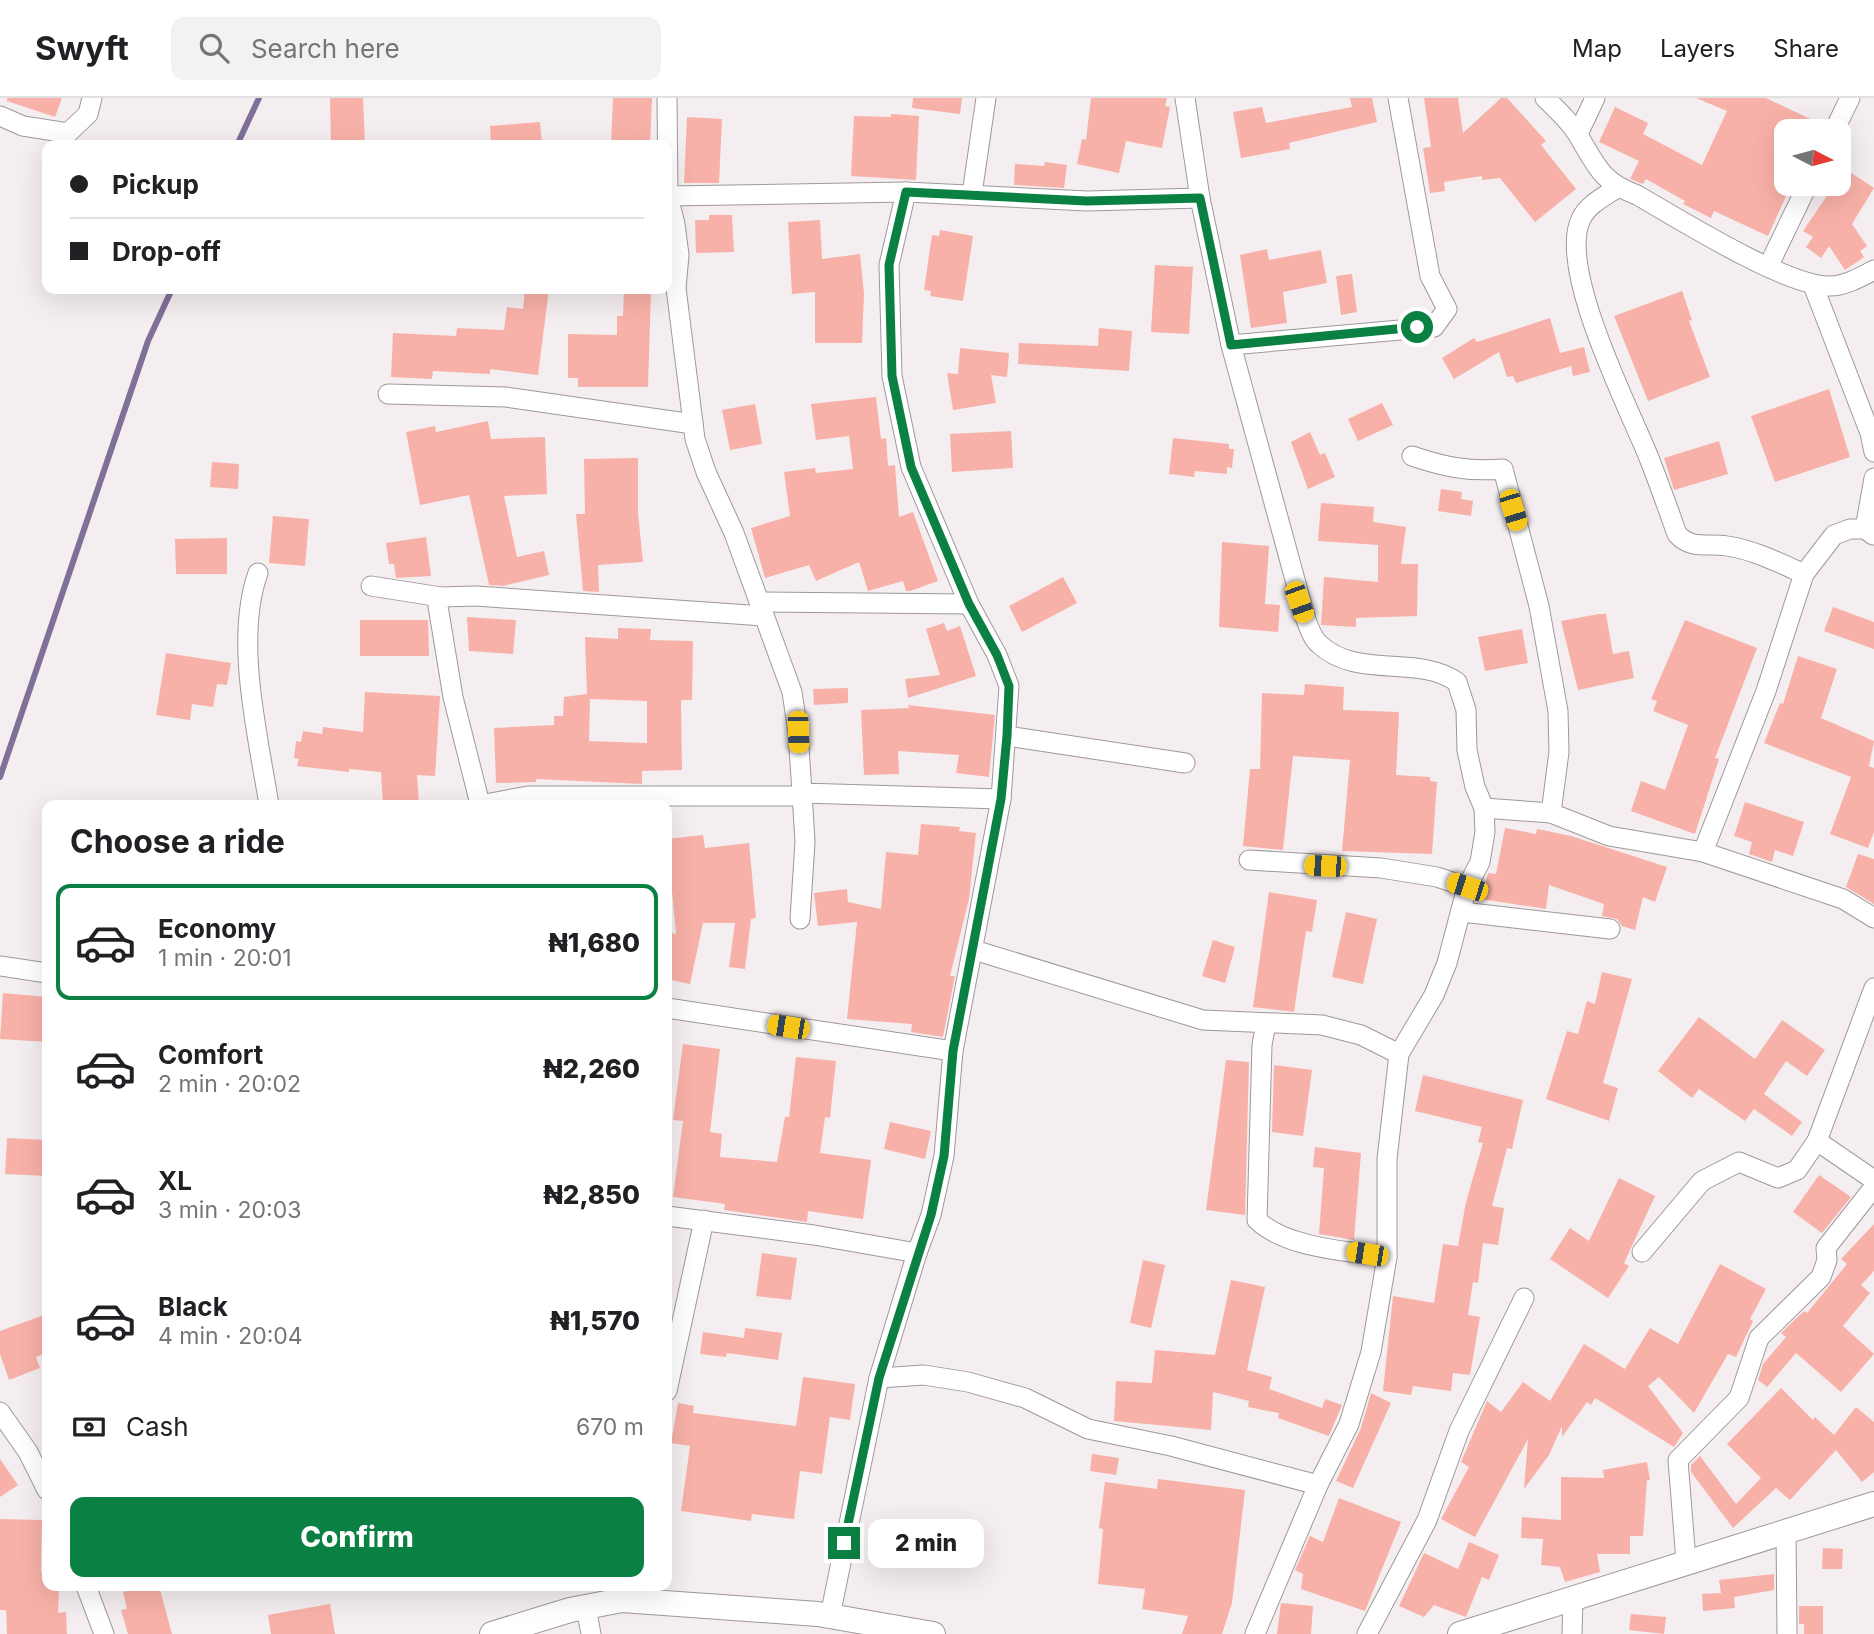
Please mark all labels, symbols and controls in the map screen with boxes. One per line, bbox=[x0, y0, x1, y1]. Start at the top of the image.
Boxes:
search box bbox=[171, 17, 661, 80]
text: Swyft bbox=[35, 28, 129, 68]
icon: search bbox=[195, 29, 233, 67]
text: Search here bbox=[251, 33, 400, 64]
text: Map bbox=[1572, 34, 1622, 63]
text: Layers bbox=[1660, 34, 1735, 63]
text: Share bbox=[1773, 34, 1839, 63]
north arrow bbox=[1774, 119, 1852, 196]
map controls bbox=[1774, 119, 1851, 196]
text: Pickup bbox=[112, 169, 199, 200]
text: Drop-off bbox=[112, 236, 221, 267]
route start bbox=[1401, 311, 1433, 343]
car bbox=[1497, 487, 1530, 533]
car bbox=[1282, 579, 1317, 625]
car bbox=[787, 711, 810, 753]
text: Choose a ride bbox=[70, 822, 285, 861]
car bbox=[1304, 855, 1347, 877]
car bbox=[1444, 871, 1491, 903]
icon: car bbox=[74, 911, 137, 974]
text: Economy bbox=[158, 913, 276, 944]
text: ₦1,680 bbox=[548, 927, 640, 958]
text: 1 min · 20:01 bbox=[158, 944, 292, 972]
car bbox=[766, 1013, 811, 1041]
icon: car bbox=[74, 1037, 137, 1100]
text: Comfort bbox=[158, 1039, 263, 1070]
text: ₦2,260 bbox=[543, 1053, 640, 1084]
text: 2 min · 20:02 bbox=[158, 1070, 301, 1098]
icon: car bbox=[74, 1163, 137, 1226]
text: XL bbox=[158, 1165, 192, 1196]
text: ₦2,850 bbox=[543, 1179, 640, 1210]
text: 3 min · 20:03 bbox=[158, 1196, 301, 1224]
car bbox=[1345, 1240, 1390, 1268]
icon: car bbox=[74, 1289, 137, 1352]
text: Black bbox=[158, 1291, 228, 1322]
text: ₦1,570 bbox=[550, 1305, 640, 1336]
text: 4 min · 20:04 bbox=[158, 1322, 303, 1350]
icon: cash bbox=[70, 1408, 108, 1446]
text: Cash bbox=[126, 1411, 189, 1442]
text: 670 m bbox=[576, 1413, 644, 1441]
button: Confirm bbox=[70, 1497, 644, 1577]
callout: 2 min bbox=[868, 1518, 984, 1568]
route end bbox=[828, 1527, 860, 1559]
text: 2 min bbox=[895, 1529, 957, 1557]

